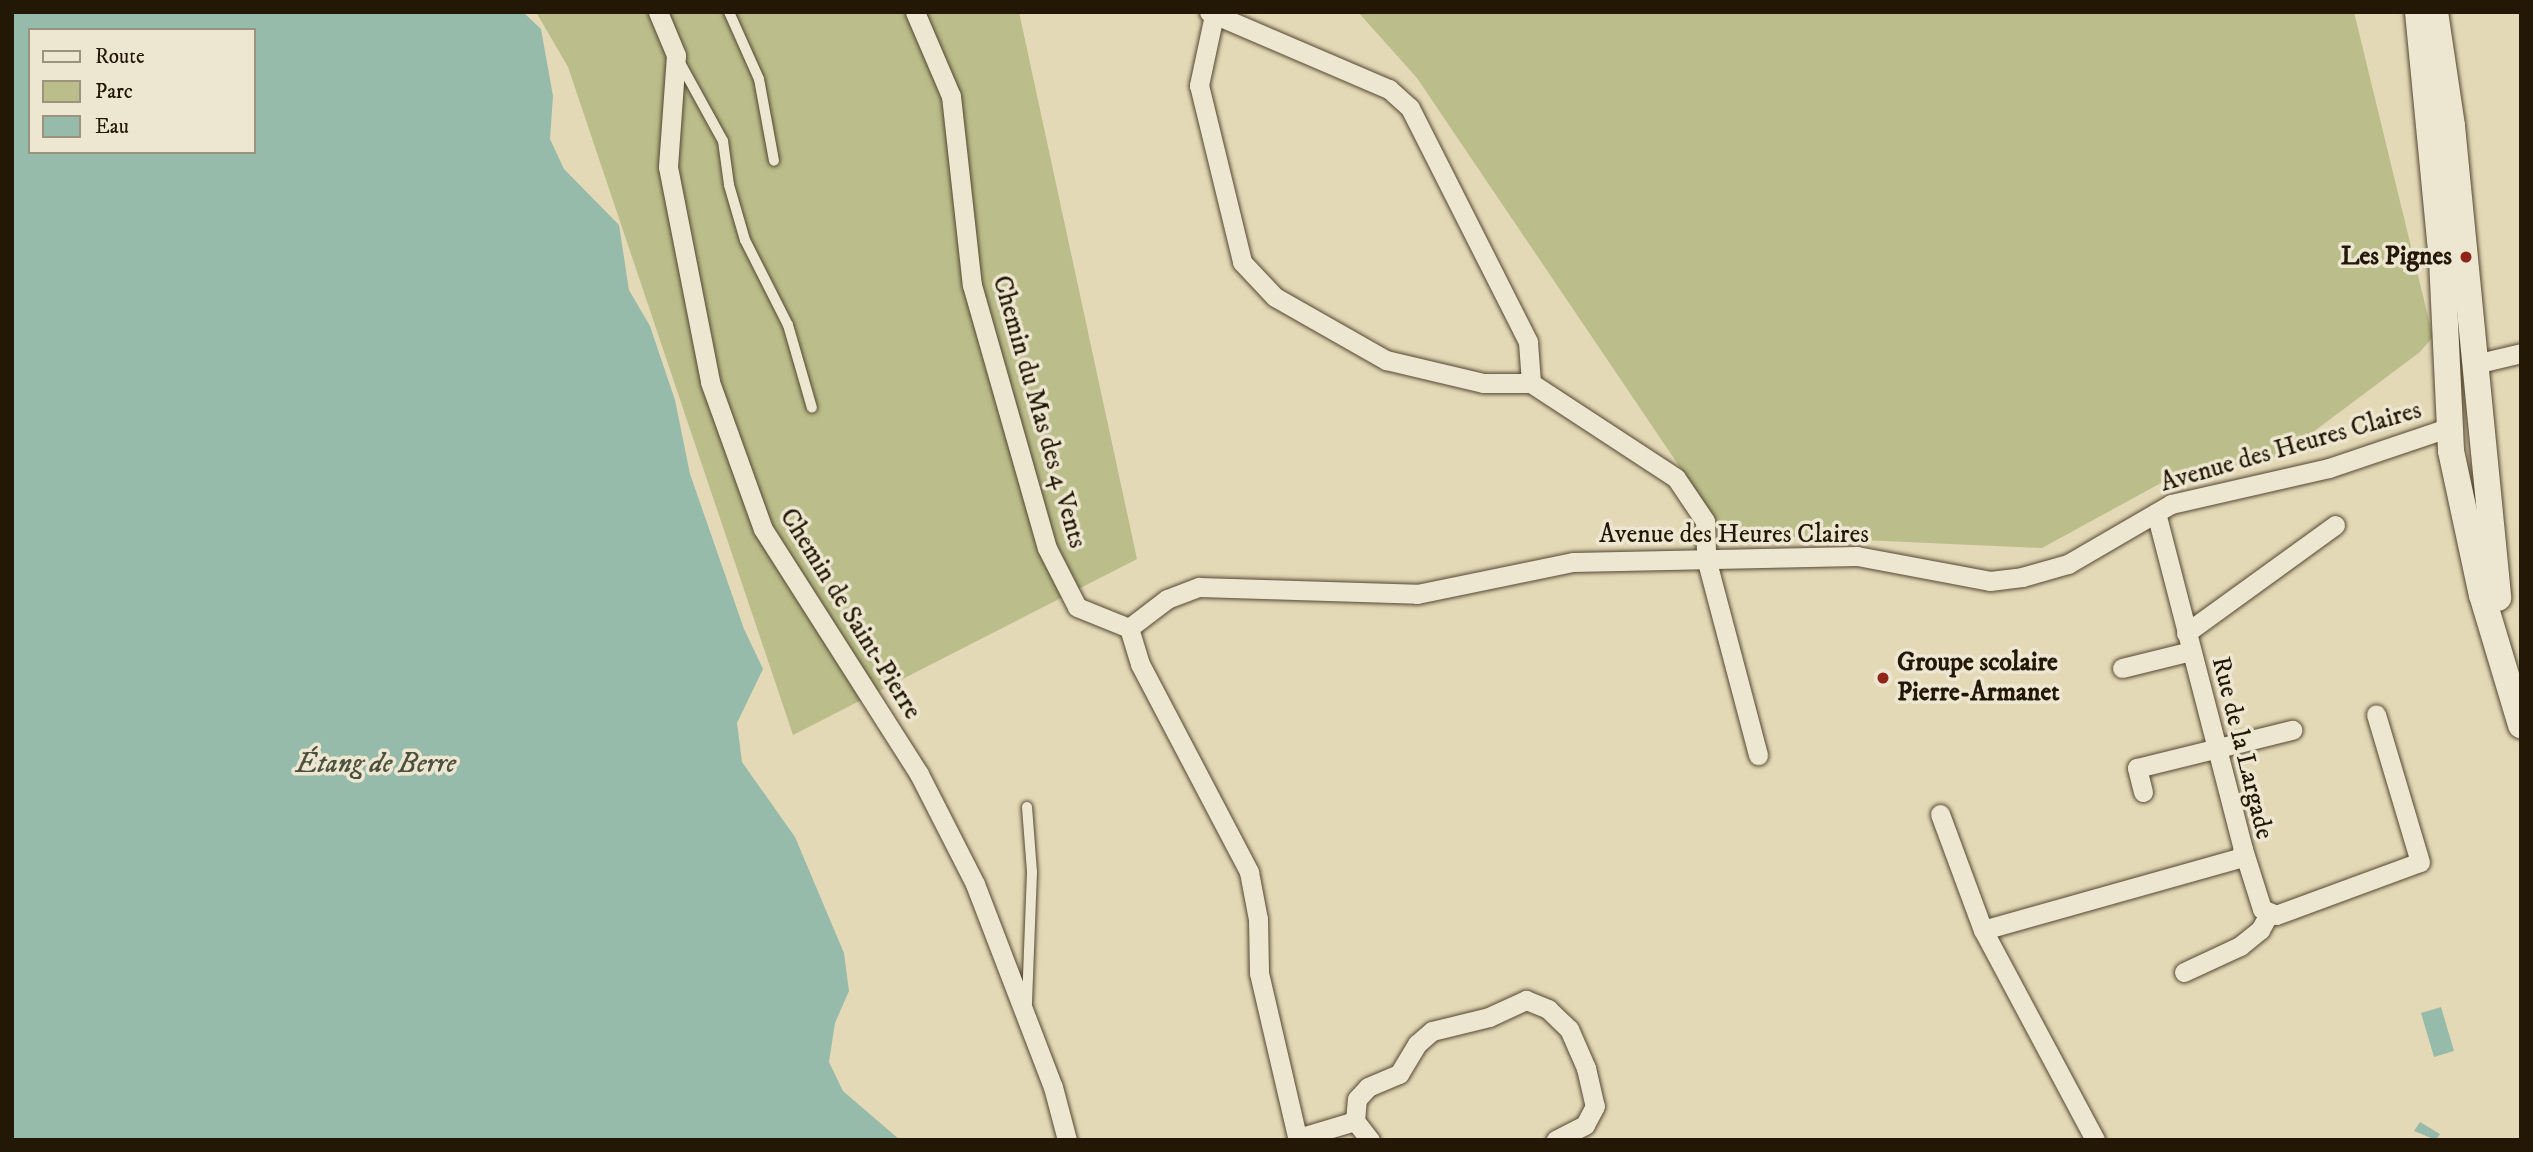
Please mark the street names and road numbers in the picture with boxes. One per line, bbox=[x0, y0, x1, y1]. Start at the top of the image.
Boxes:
street label: Chemin du Mas des 4 Vents bbox=[985, 272, 1093, 552]
street label: Avenue des Heures Claires bbox=[2157, 395, 2425, 499]
street label: Chemin de Saint-Pierre bbox=[772, 503, 928, 725]
street label: Avenue des Heures Claires bbox=[1599, 519, 1869, 551]
street label: Rue de la Largade bbox=[2204, 654, 2280, 842]

